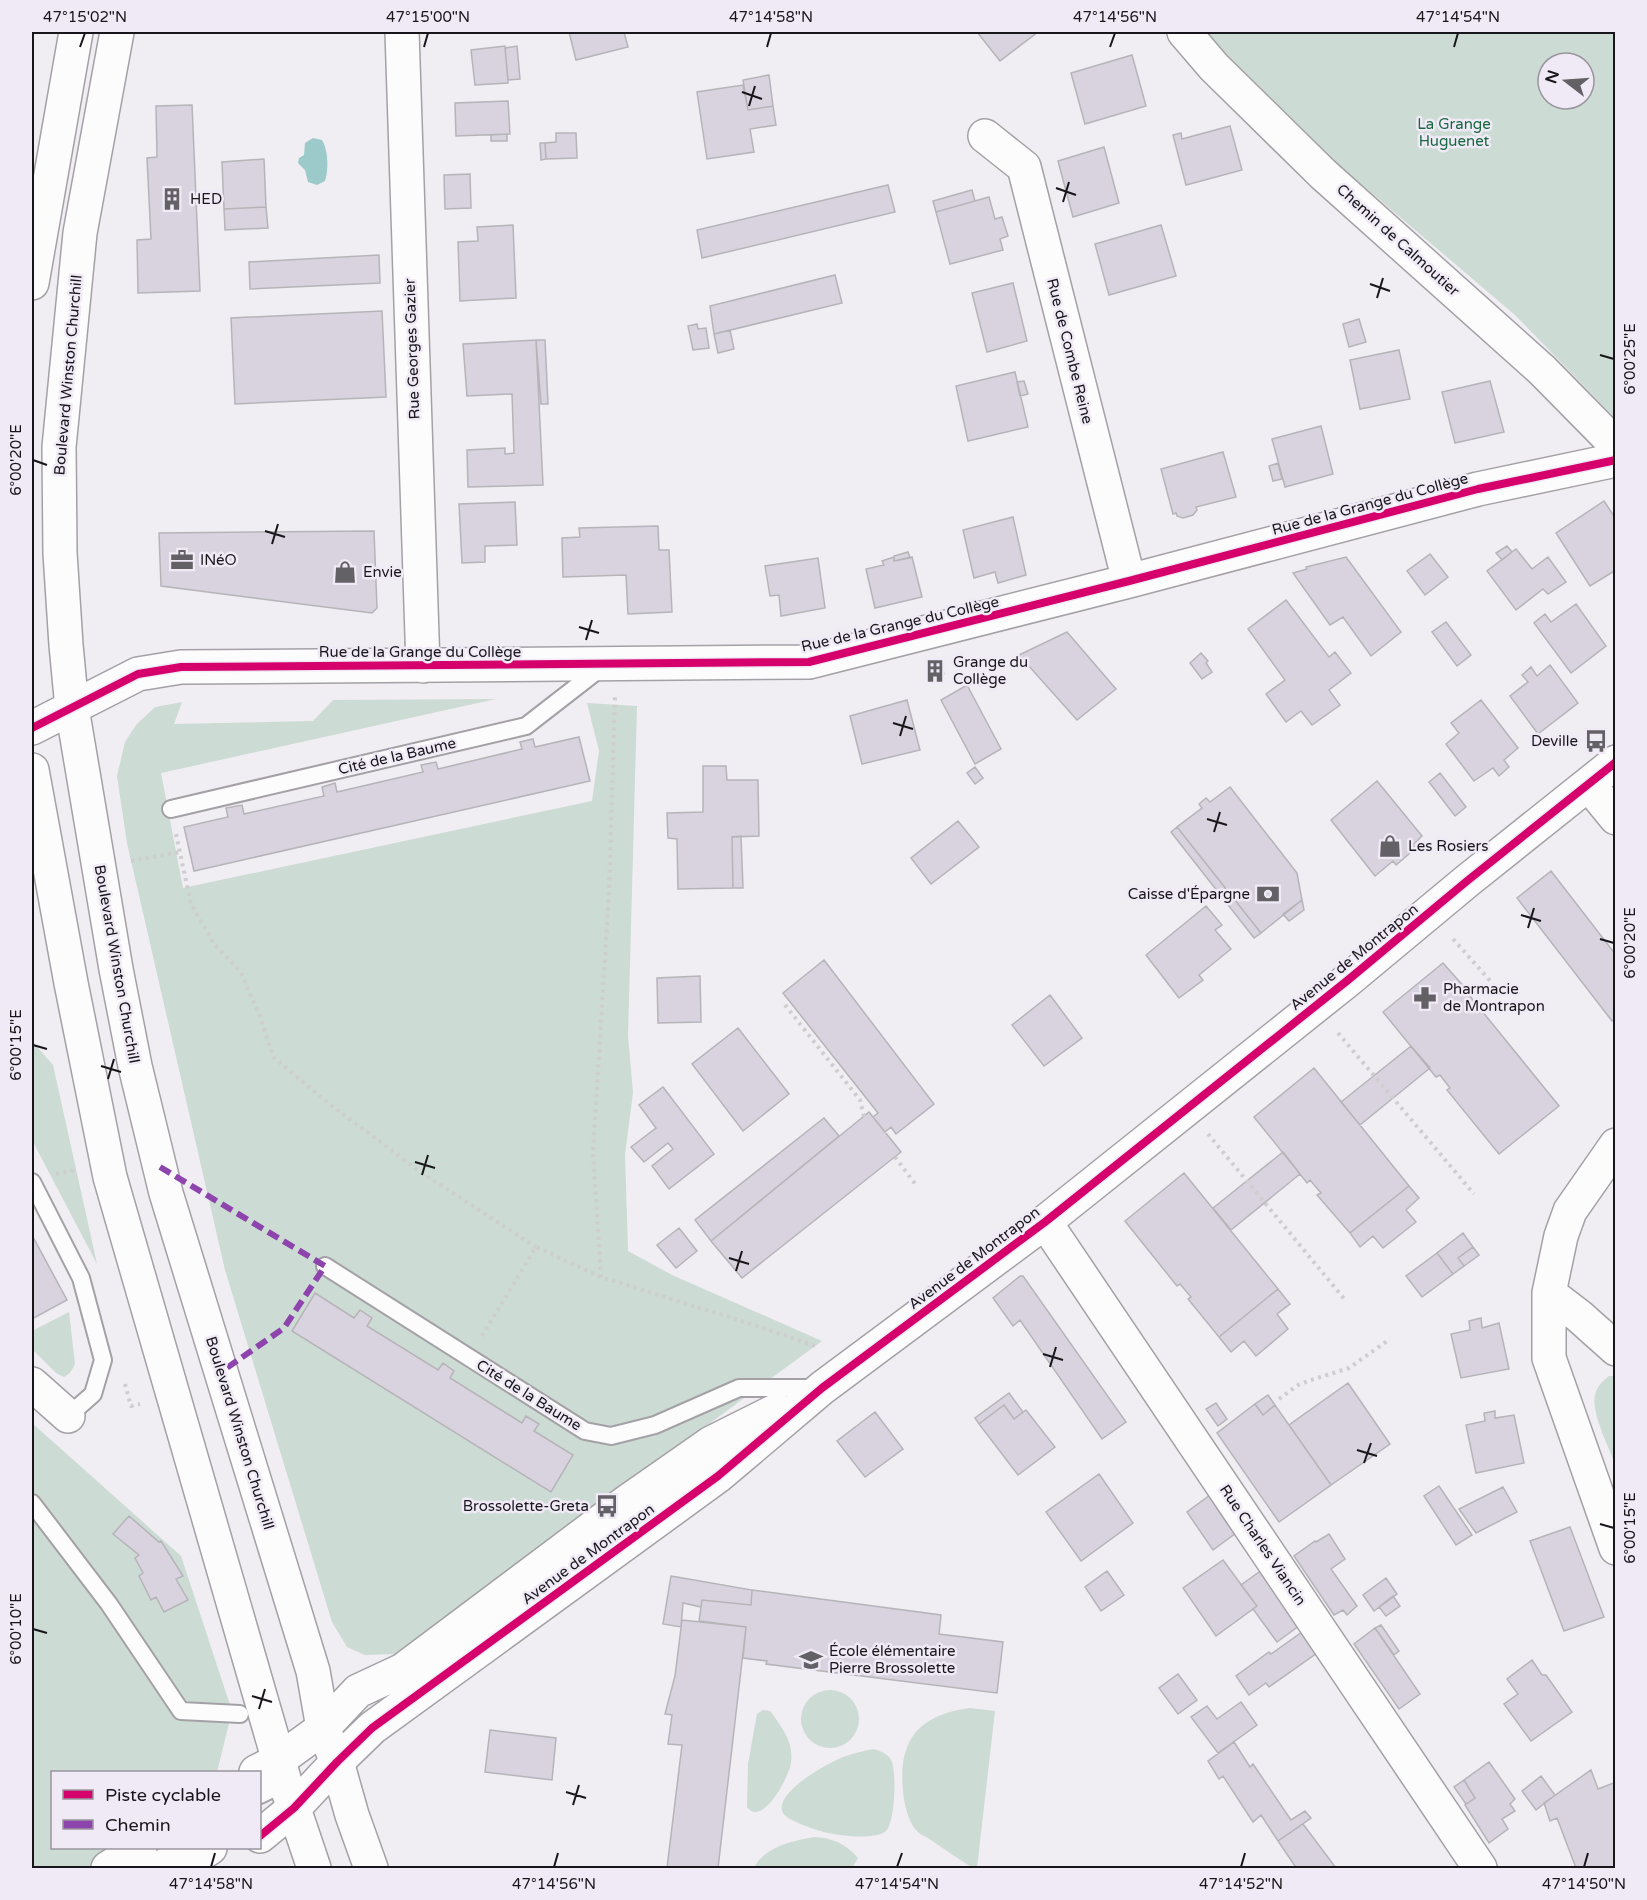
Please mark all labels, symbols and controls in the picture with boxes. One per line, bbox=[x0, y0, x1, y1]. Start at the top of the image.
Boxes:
text: 47°15'02"N bbox=[43, 8, 127, 26]
text: 47°15'00"N bbox=[386, 8, 470, 26]
text: 47°14'58"N bbox=[729, 8, 813, 26]
text: 47°14'56"N bbox=[1073, 8, 1157, 26]
text: 47°14'54"N bbox=[1416, 8, 1500, 26]
north arrow bbox=[1536, 51, 1596, 111]
text: N bbox=[1541, 68, 1564, 86]
park label: La Grange Huguenet bbox=[1417, 115, 1491, 150]
street label: Chemin de Calmoutier bbox=[1333, 180, 1463, 300]
building icon: HED bbox=[159, 186, 185, 212]
place label: HED bbox=[190, 190, 222, 208]
street label: Boulevard Winston Churchill bbox=[50, 274, 86, 476]
street label: Rue de Combe Reine bbox=[1043, 276, 1097, 426]
street label: Rue Georges Gazier bbox=[401, 278, 423, 420]
text: 6°00'25"E bbox=[1621, 323, 1639, 395]
text: 6°00'20"E bbox=[7, 424, 25, 496]
street label: Rue de la Grange du Collège bbox=[1270, 469, 1470, 539]
office icon: INéO bbox=[169, 547, 195, 573]
place label: INéO bbox=[200, 551, 237, 569]
shop icon: Envie bbox=[332, 559, 358, 585]
place label: Envie bbox=[363, 563, 402, 581]
street label: Rue de la Grange du Collège bbox=[799, 592, 1001, 656]
street label: Rue de la Grange du Collège bbox=[319, 643, 521, 661]
place label: Grange du Collège bbox=[953, 653, 1028, 688]
building icon: Grange du Collège bbox=[922, 658, 948, 684]
bus stop icon: Deville bbox=[1583, 728, 1609, 754]
place label: Deville bbox=[1531, 732, 1578, 750]
street label: Cité de la Baume bbox=[336, 734, 458, 778]
shop icon: Les Rosiers bbox=[1377, 833, 1403, 859]
place label: Les Rosiers bbox=[1408, 837, 1488, 855]
street label: Boulevard Winston Churchill bbox=[91, 863, 143, 1065]
bank icon: Caisse d'Épargne bbox=[1255, 881, 1281, 907]
place label: Caisse d'Épargne bbox=[1128, 885, 1250, 903]
street label: Avenue de Montrapon bbox=[1286, 900, 1422, 1014]
text: 6°00'20"E bbox=[1621, 907, 1639, 979]
place label: Pharmacie de Montrapon bbox=[1443, 980, 1545, 1015]
pharmacy icon: Pharmacie de Montrapon bbox=[1412, 985, 1438, 1011]
text: 6°00'15"E bbox=[7, 1009, 25, 1081]
street label: Avenue de Montrapon bbox=[905, 1203, 1043, 1313]
street label: Boulevard Winston Churchill bbox=[202, 1334, 278, 1532]
street label: Cité de la Baume bbox=[473, 1356, 585, 1434]
street label: Rue Charles Viancin bbox=[1216, 1481, 1310, 1609]
text: 6°00'15"E bbox=[1621, 1492, 1639, 1564]
bus stop icon: Brossolette-Greta bbox=[594, 1493, 620, 1519]
place label: Brossolette-Greta bbox=[463, 1497, 589, 1515]
street label: Avenue de Montrapon bbox=[518, 1500, 658, 1608]
text: 6°00'10"E bbox=[7, 1593, 25, 1665]
place label: École élémentaire Pierre Brossolette bbox=[829, 1642, 955, 1677]
school or university icon: École élémentaire Pierre Brossolette bbox=[798, 1647, 824, 1673]
legend bbox=[51, 1771, 261, 1849]
text: Piste cyclable bbox=[105, 1784, 221, 1806]
text: Chemin bbox=[105, 1814, 171, 1836]
text: 47°14'58"N bbox=[169, 1875, 253, 1893]
text: 47°14'56"N bbox=[512, 1875, 596, 1893]
text: 47°14'54"N bbox=[855, 1875, 939, 1893]
text: 47°14'52"N bbox=[1199, 1875, 1283, 1893]
text: 47°14'50"N bbox=[1542, 1875, 1626, 1893]

